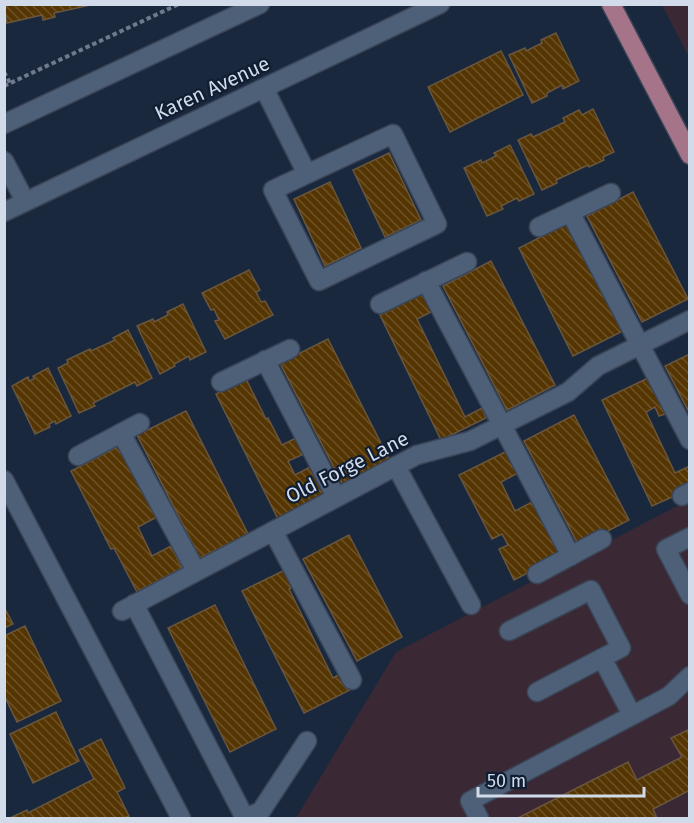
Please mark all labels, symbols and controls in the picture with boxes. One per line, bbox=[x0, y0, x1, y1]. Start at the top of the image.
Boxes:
street label: Karen Avenue bbox=[151, 51, 273, 125]
street label: Old Forge Lane bbox=[282, 426, 412, 508]
scale bar bbox=[478, 760, 644, 798]
text: 50 m bbox=[487, 770, 526, 792]

